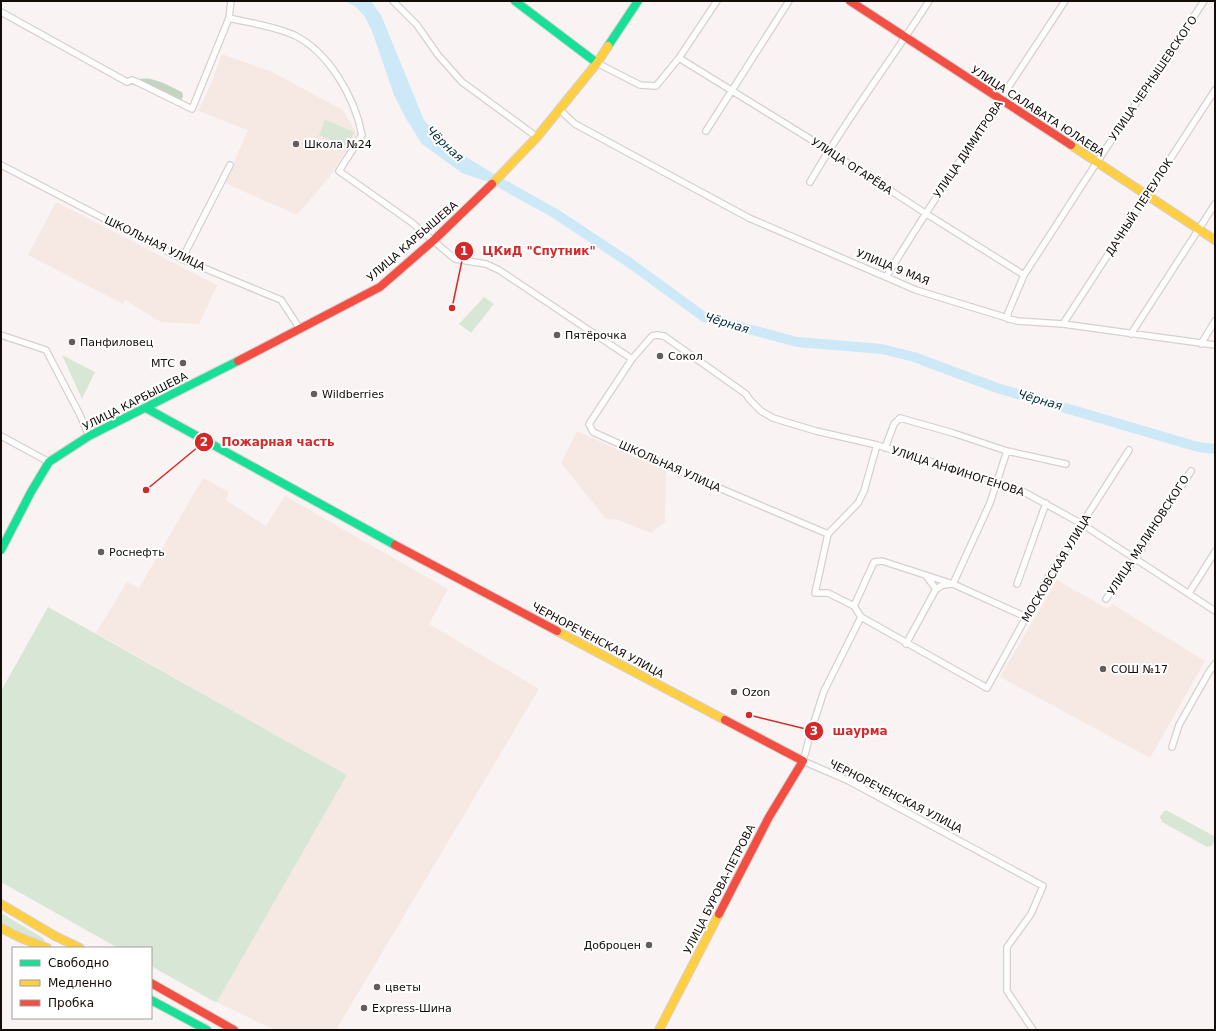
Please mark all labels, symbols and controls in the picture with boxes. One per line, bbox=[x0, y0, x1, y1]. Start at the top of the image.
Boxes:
street label: УЛИЦА ЧЕРНЫШЕВСКОГО bbox=[1107, 13, 1200, 143]
street label: УЛИЦА САЛАВАТА ЮЛАЕВА bbox=[969, 63, 1107, 160]
street label: УЛИЦА ДИМИТРОВА bbox=[931, 98, 1006, 200]
water label: Чёрная bbox=[424, 123, 466, 165]
street label: УЛИЦА ОГАРЁВА bbox=[809, 135, 895, 198]
place label: Школа №24 bbox=[304, 138, 372, 151]
marker: Школа №24 bbox=[291, 139, 301, 149]
street label: ДАЧНЫЙ ПЕРЕУЛОК bbox=[1103, 156, 1176, 258]
street label: УЛИЦА КАРБЫШЕВА bbox=[364, 198, 461, 284]
street label: ШКОЛЬНАЯ УЛИЦА bbox=[102, 213, 208, 274]
callout: ЦКиД "Спутник" bbox=[454, 239, 603, 263]
text: 1 bbox=[460, 244, 468, 258]
text: ЦКиД "Спутник" bbox=[482, 244, 596, 258]
street label: УЛИЦА 9 МАЯ bbox=[854, 247, 931, 288]
water label: Чёрная bbox=[703, 310, 751, 336]
place label: Пятёрочка bbox=[565, 329, 627, 342]
marker: Пятёрочка bbox=[552, 330, 562, 340]
place label: Панфиловец bbox=[80, 336, 153, 349]
marker: Панфиловец bbox=[67, 337, 77, 347]
place label: Сокол bbox=[668, 350, 703, 363]
marker: Сокол bbox=[655, 351, 665, 361]
place label: МТС bbox=[151, 357, 175, 370]
marker: МТС bbox=[178, 358, 188, 368]
street label: УЛИЦА КАРБЫШЕВА bbox=[81, 369, 190, 434]
water label: Чёрная bbox=[1016, 387, 1064, 413]
place label: Wildberries bbox=[322, 388, 384, 401]
marker: Wildberries bbox=[309, 389, 319, 399]
callout: Пожарная часть bbox=[194, 430, 343, 454]
text: 2 bbox=[200, 435, 208, 449]
text: Пожарная часть bbox=[221, 435, 335, 449]
street label: ШКОЛЬНАЯ УЛИЦА bbox=[617, 438, 723, 495]
street label: УЛИЦА АНФИНОГЕНОВА bbox=[890, 444, 1026, 499]
street label: УЛИЦА МАЛИНОВСКОГО bbox=[1105, 473, 1192, 598]
street label: МОСКОВСКАЯ УЛИЦА bbox=[1019, 512, 1094, 624]
place label: Роснефть bbox=[109, 546, 165, 559]
marker: Роснефть bbox=[96, 547, 106, 557]
street label: ЧЕРНОРЕЧЕНСКАЯ УЛИЦА bbox=[529, 600, 666, 681]
place label: СОШ №17 bbox=[1111, 663, 1168, 676]
marker: СОШ №17 bbox=[1098, 664, 1108, 674]
place label: Ozon bbox=[742, 686, 770, 699]
marker: Ozon bbox=[729, 687, 739, 697]
callout: шаурма bbox=[804, 719, 896, 743]
text: 3 bbox=[810, 724, 818, 738]
text: шаурма bbox=[832, 724, 888, 738]
street label: ЧЕРНОРЕЧЕНСКАЯ УЛИЦА bbox=[827, 757, 965, 836]
street label: УЛИЦА БУРОВА-ПЕТРОВА bbox=[681, 822, 758, 956]
place label: Доброцен bbox=[584, 939, 641, 952]
marker: Доброцен bbox=[644, 940, 654, 950]
legend bbox=[12, 947, 152, 1019]
text: Свободно bbox=[48, 956, 109, 970]
text: Медленно bbox=[48, 976, 112, 990]
place label: цветы bbox=[385, 981, 421, 994]
marker: цветы bbox=[372, 982, 382, 992]
text: Пробка bbox=[48, 996, 94, 1010]
place label: Express-Шина bbox=[372, 1002, 452, 1015]
marker: Express-Шина bbox=[359, 1003, 369, 1013]

